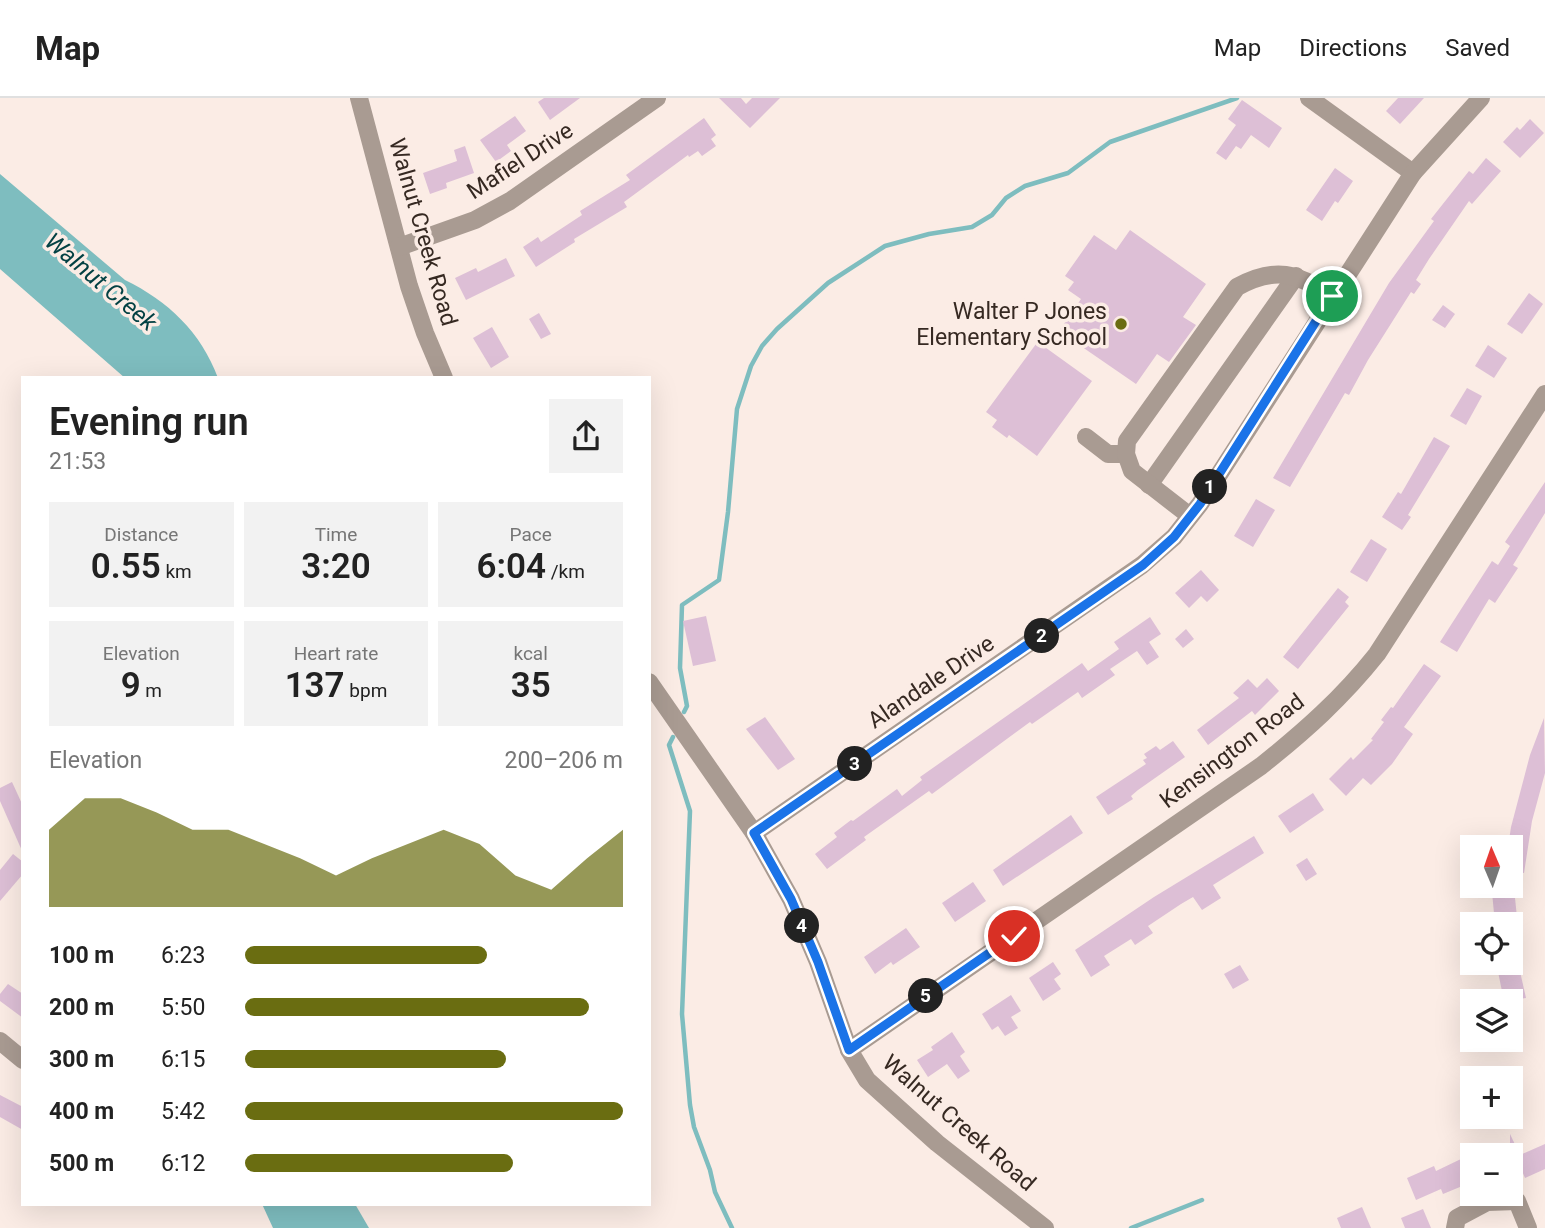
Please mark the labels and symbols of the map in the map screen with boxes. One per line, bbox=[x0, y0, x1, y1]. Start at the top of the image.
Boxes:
street label: Mafiel Drive bbox=[462, 117, 578, 205]
street label: Walnut Creek Road bbox=[383, 135, 463, 329]
water label: Walnut Creek bbox=[39, 227, 163, 338]
pin bbox=[1302, 266, 1362, 326]
place label: Walter P Jones Elementary School bbox=[916, 298, 1107, 351]
marker: Walter P Jones Elementary School bbox=[1113, 316, 1129, 332]
pin: 1 bbox=[1192, 470, 1228, 504]
pin: 2 bbox=[1024, 618, 1060, 654]
street label: Alandale Drive bbox=[863, 630, 999, 734]
street label: Kensington Road bbox=[1155, 688, 1309, 814]
pin: 3 bbox=[838, 746, 872, 782]
north arrow bbox=[1460, 835, 1522, 898]
pin bbox=[984, 906, 1044, 966]
pin: 4 bbox=[784, 908, 820, 944]
pin: 5 bbox=[908, 978, 944, 1014]
street label: Walnut Creek Road bbox=[877, 1049, 1041, 1197]

